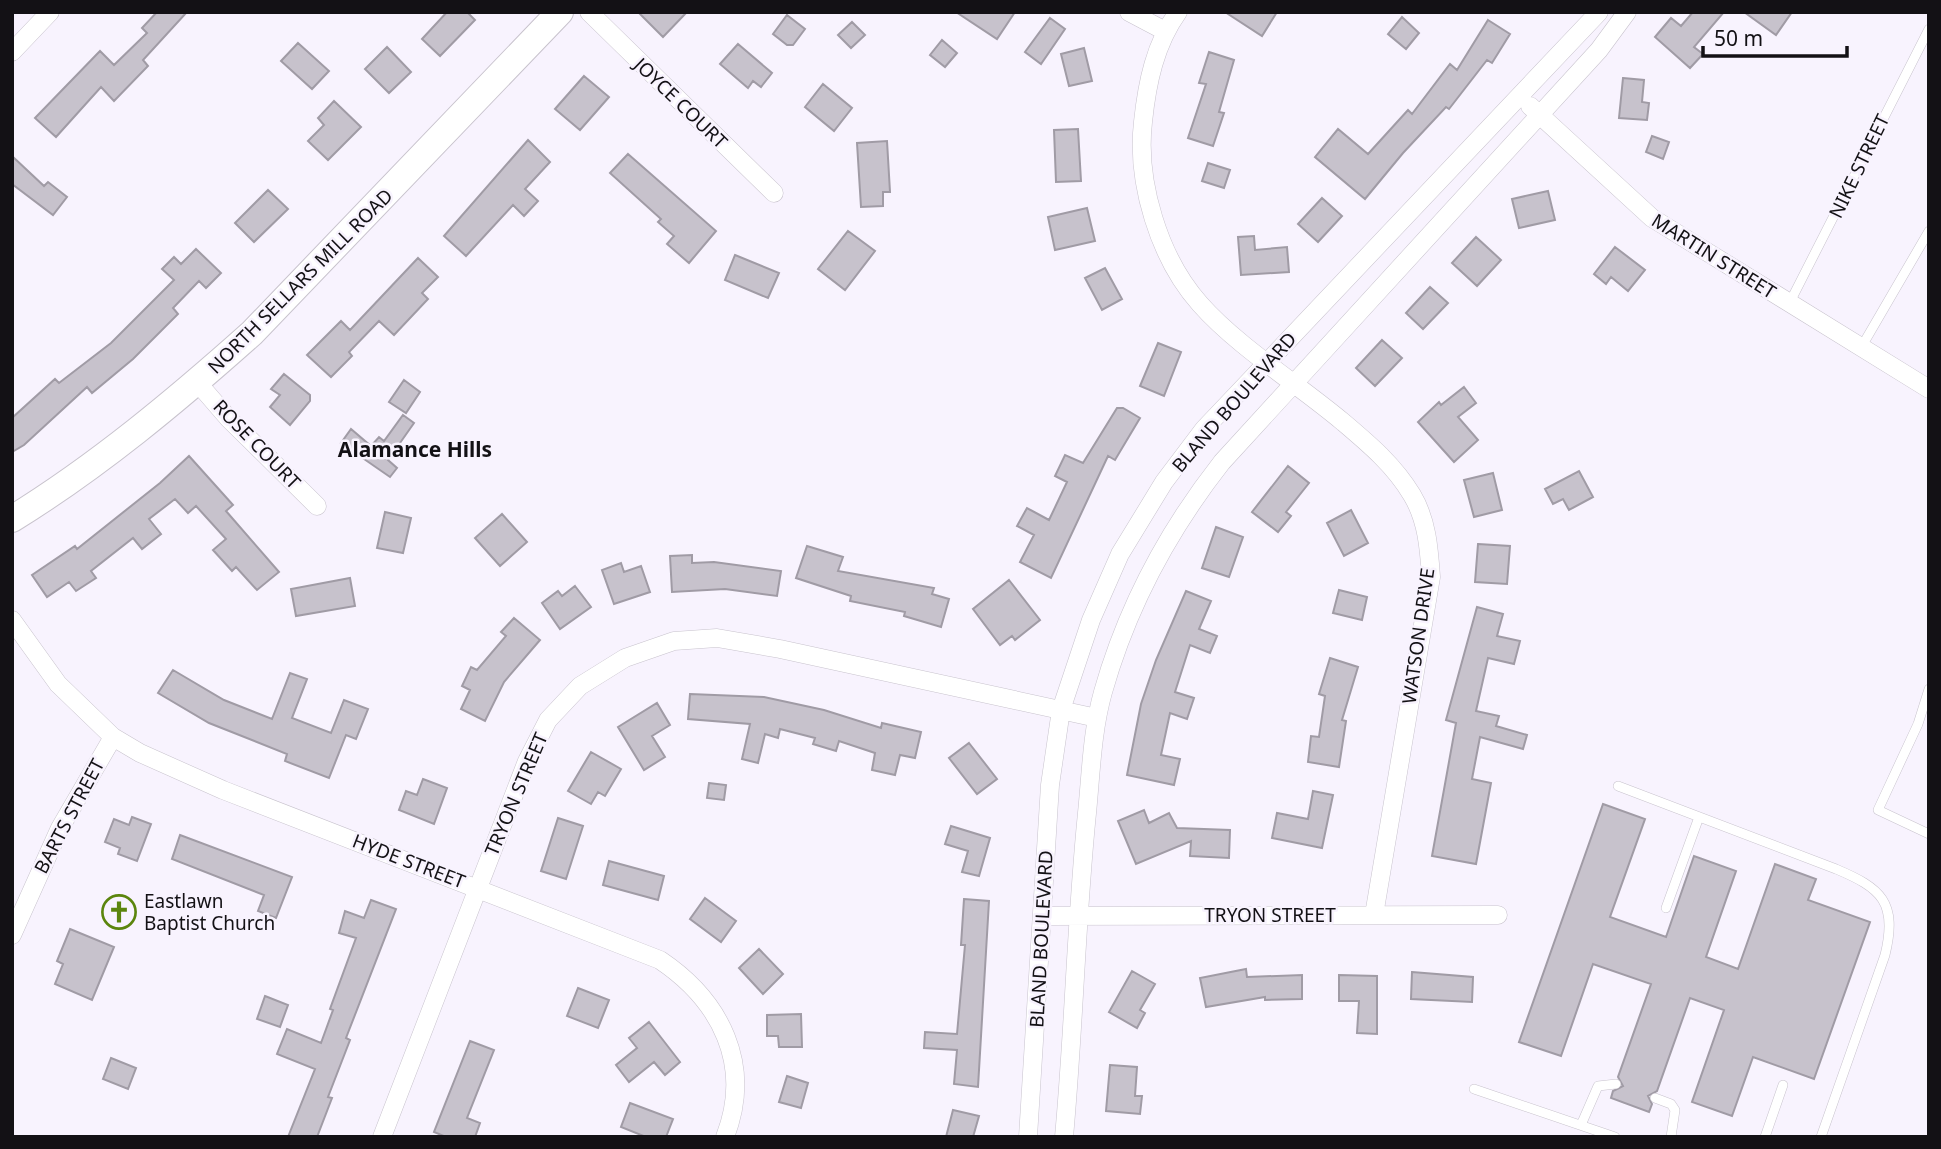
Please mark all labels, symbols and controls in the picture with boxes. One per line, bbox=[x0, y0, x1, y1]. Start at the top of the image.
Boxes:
scale bar bbox=[1703, 14, 1846, 58]
text: 50 m bbox=[1714, 24, 1763, 52]
street label: JOYCE COURT bbox=[627, 50, 734, 154]
street label: NIKE STREET bbox=[1823, 109, 1896, 222]
street label: NORTH SELLARS MILL ROAD bbox=[202, 183, 398, 379]
street label: MARTIN STREET bbox=[1647, 207, 1782, 305]
street label: BLAND BOULEVARD bbox=[1166, 326, 1302, 478]
street label: ROSE COURT bbox=[208, 393, 307, 495]
district label: Alamance Hills bbox=[338, 435, 492, 463]
street label: WATSON DRIVE bbox=[1396, 566, 1440, 706]
street label: TRYON STREET bbox=[478, 728, 554, 860]
street label: BARTS STREET bbox=[28, 754, 110, 878]
street label: HYDE STREET bbox=[349, 828, 469, 895]
street label: BLAND BOULEVARD bbox=[1023, 850, 1059, 1028]
place label: Eastlawn Baptist Church bbox=[144, 888, 275, 936]
church icon: Eastlawn Baptist Church bbox=[100, 893, 138, 931]
street label: TRYON STREET bbox=[1204, 902, 1336, 928]

